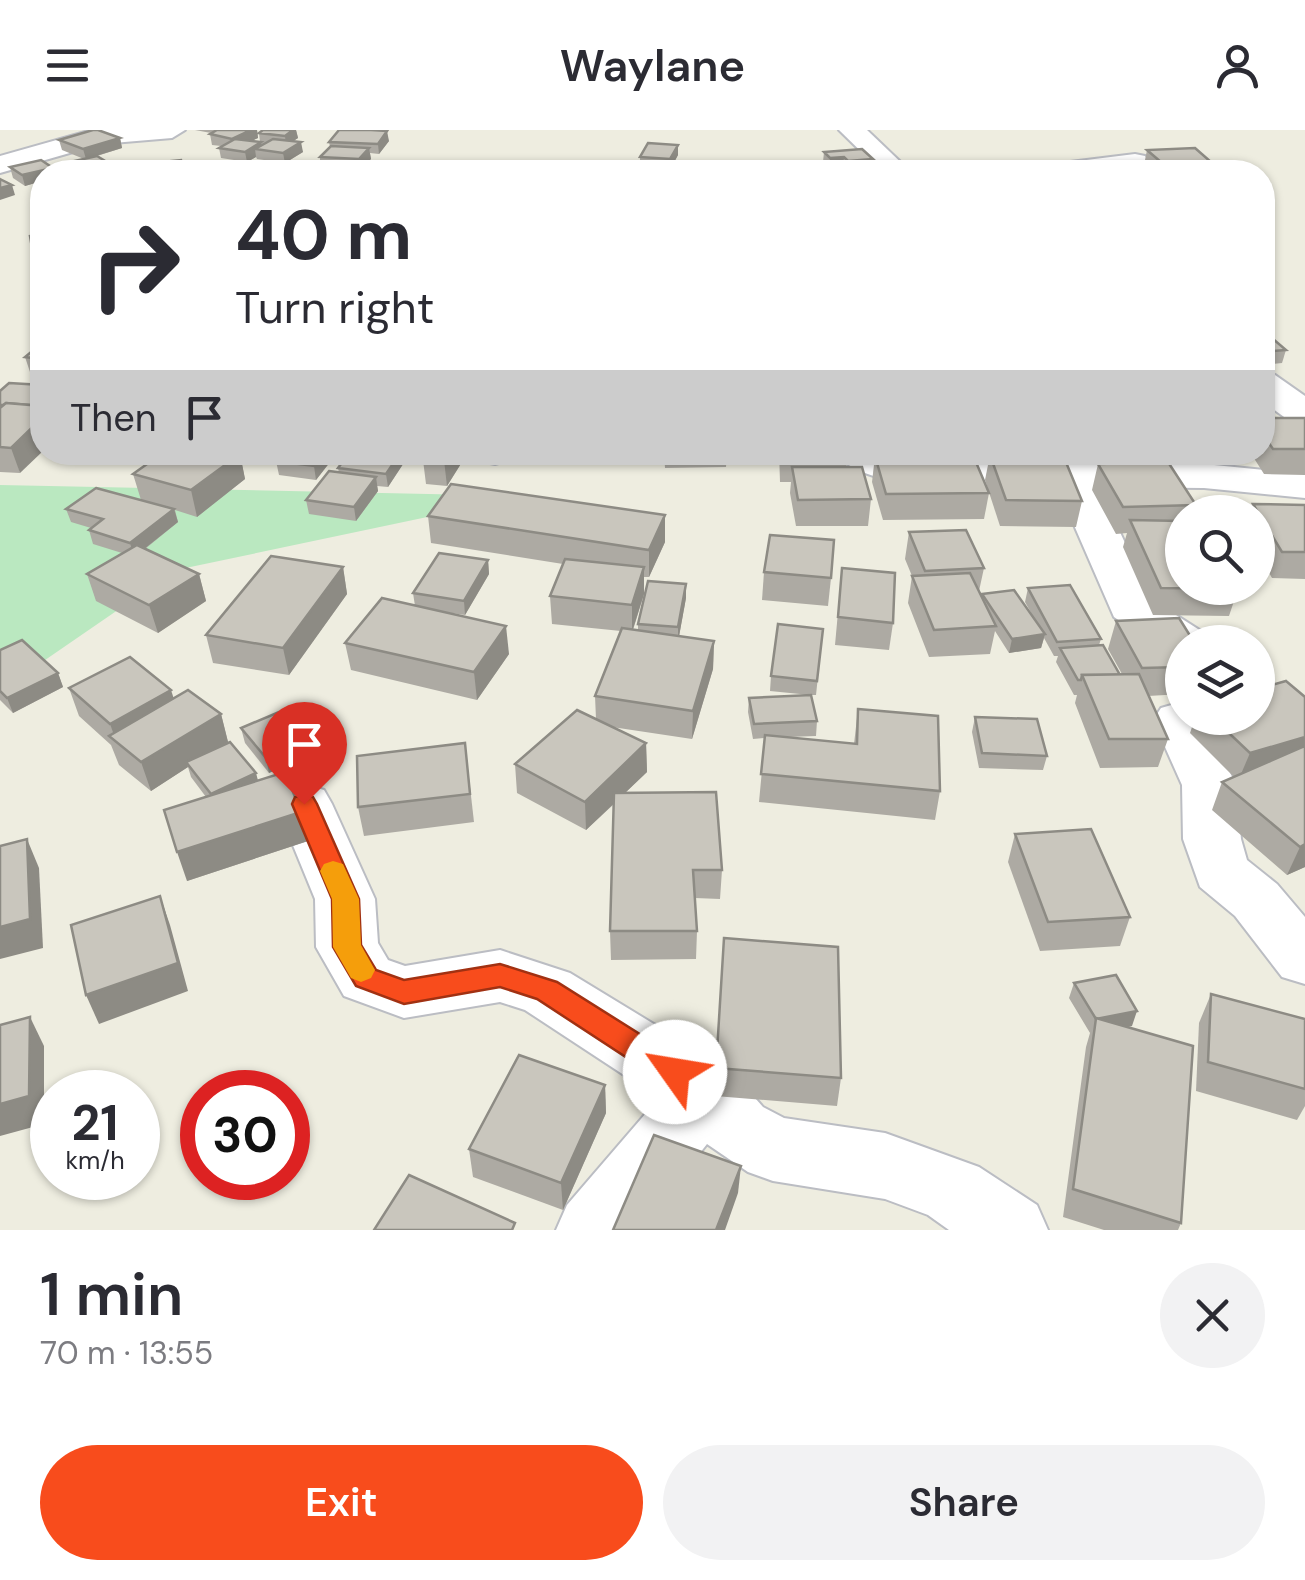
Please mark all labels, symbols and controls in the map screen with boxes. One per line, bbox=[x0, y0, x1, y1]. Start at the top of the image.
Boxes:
text: Waylane bbox=[560, 36, 745, 95]
icon: menu bbox=[40, 38, 95, 93]
icon: person bbox=[1210, 38, 1265, 93]
text: 40 m bbox=[235, 190, 412, 281]
icon: right bbox=[70, 200, 200, 330]
text: Turn right bbox=[235, 278, 434, 337]
icon: arrive bbox=[177, 390, 232, 445]
text: Then bbox=[70, 393, 157, 443]
map controls bbox=[1165, 495, 1275, 735]
button: search bbox=[1165, 495, 1275, 605]
button: layers bbox=[1165, 625, 1275, 735]
pin bbox=[262, 702, 347, 805]
icon: arrive bbox=[277, 717, 332, 772]
position arrow bbox=[623, 1020, 727, 1124]
speed limit sign: 30 bbox=[180, 1070, 310, 1200]
text: 21 bbox=[71, 1090, 119, 1156]
text: km/h bbox=[65, 1144, 125, 1177]
text: 1 min bbox=[40, 1255, 183, 1334]
button: close bbox=[1160, 1263, 1265, 1368]
text: 70 m · 13:55 bbox=[40, 1332, 213, 1374]
button: Exit bbox=[40, 1445, 643, 1560]
button: Share bbox=[663, 1445, 1265, 1560]

